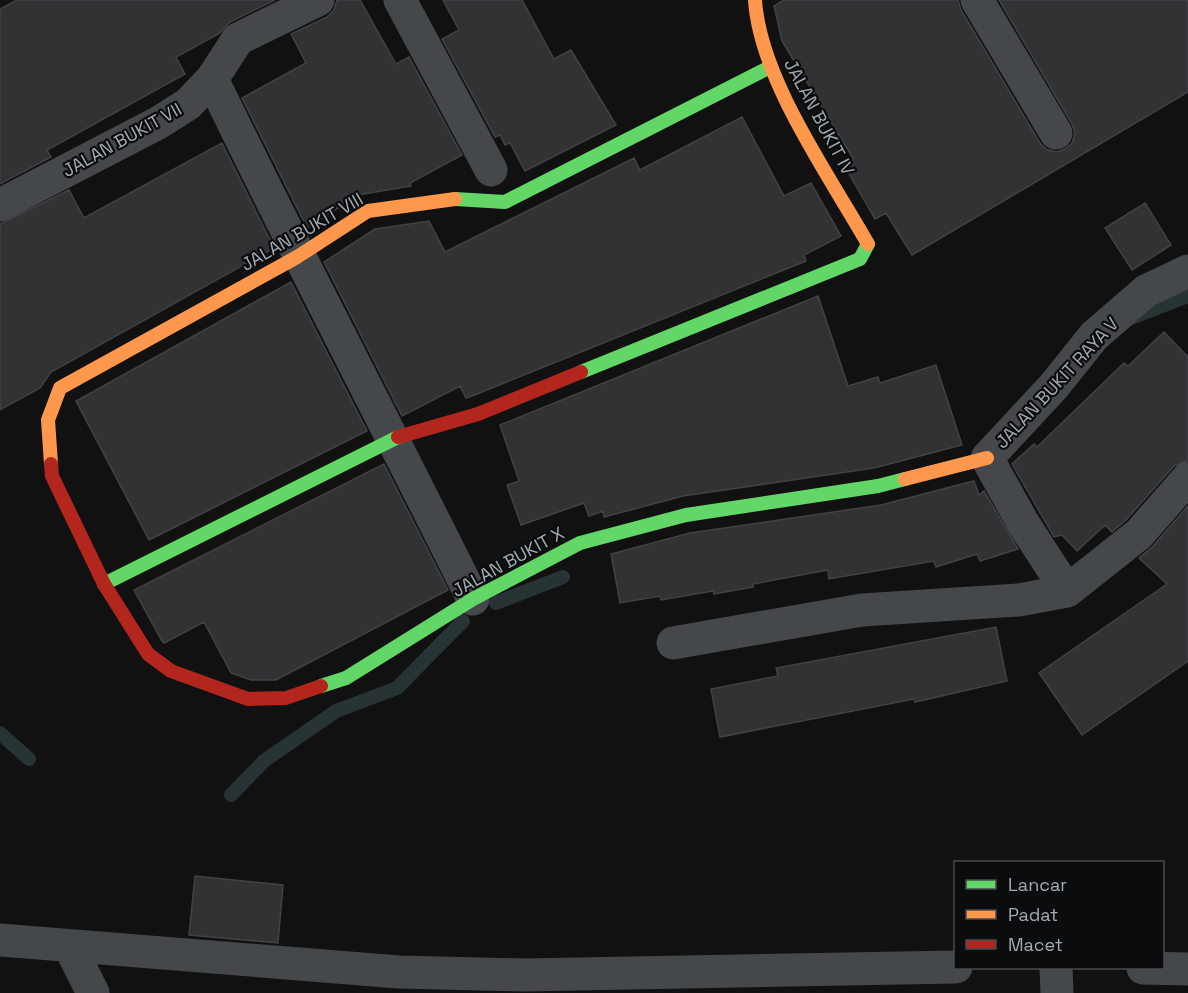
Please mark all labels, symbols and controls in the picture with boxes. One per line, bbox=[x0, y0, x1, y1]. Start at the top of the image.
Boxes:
street label: JALAN BUKIT IV bbox=[779, 55, 860, 179]
street label: JALAN BUKIT VII bbox=[58, 97, 185, 182]
street label: JALAN BUKIT VIII bbox=[237, 187, 367, 276]
street label: JALAN BUKIT RAYA V bbox=[990, 312, 1123, 453]
street label: JALAN BUKIT X bbox=[448, 521, 568, 602]
legend bbox=[954, 861, 1164, 969]
text: Lancar bbox=[1008, 873, 1067, 896]
text: Padat bbox=[1008, 903, 1058, 926]
text: Macet bbox=[1008, 933, 1063, 956]

